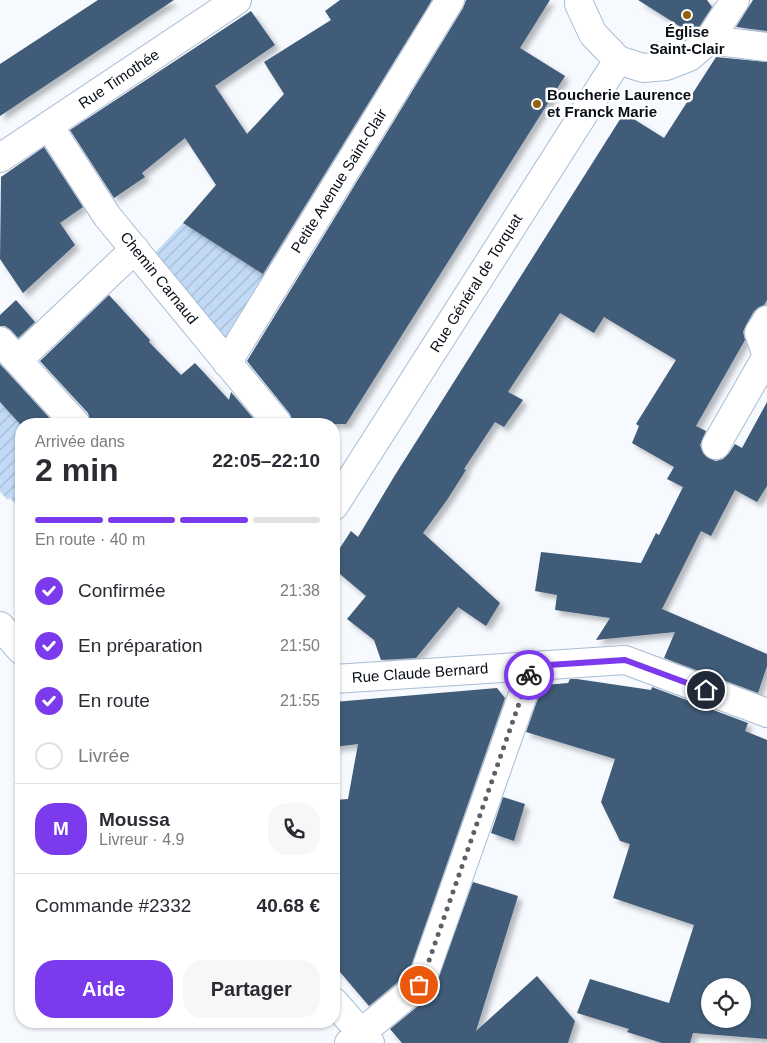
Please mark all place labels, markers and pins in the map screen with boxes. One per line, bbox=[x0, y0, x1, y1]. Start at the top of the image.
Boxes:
marker: Église Saint-Clair bbox=[681, 9, 693, 21]
place label: Église Saint-Clair bbox=[649, 23, 725, 57]
place label: Boucherie Laurence et Franck Marie bbox=[547, 86, 691, 120]
marker: Boucherie Laurence et Franck Marie bbox=[531, 98, 543, 110]
pin bbox=[685, 669, 727, 711]
pin bbox=[398, 964, 440, 1006]

